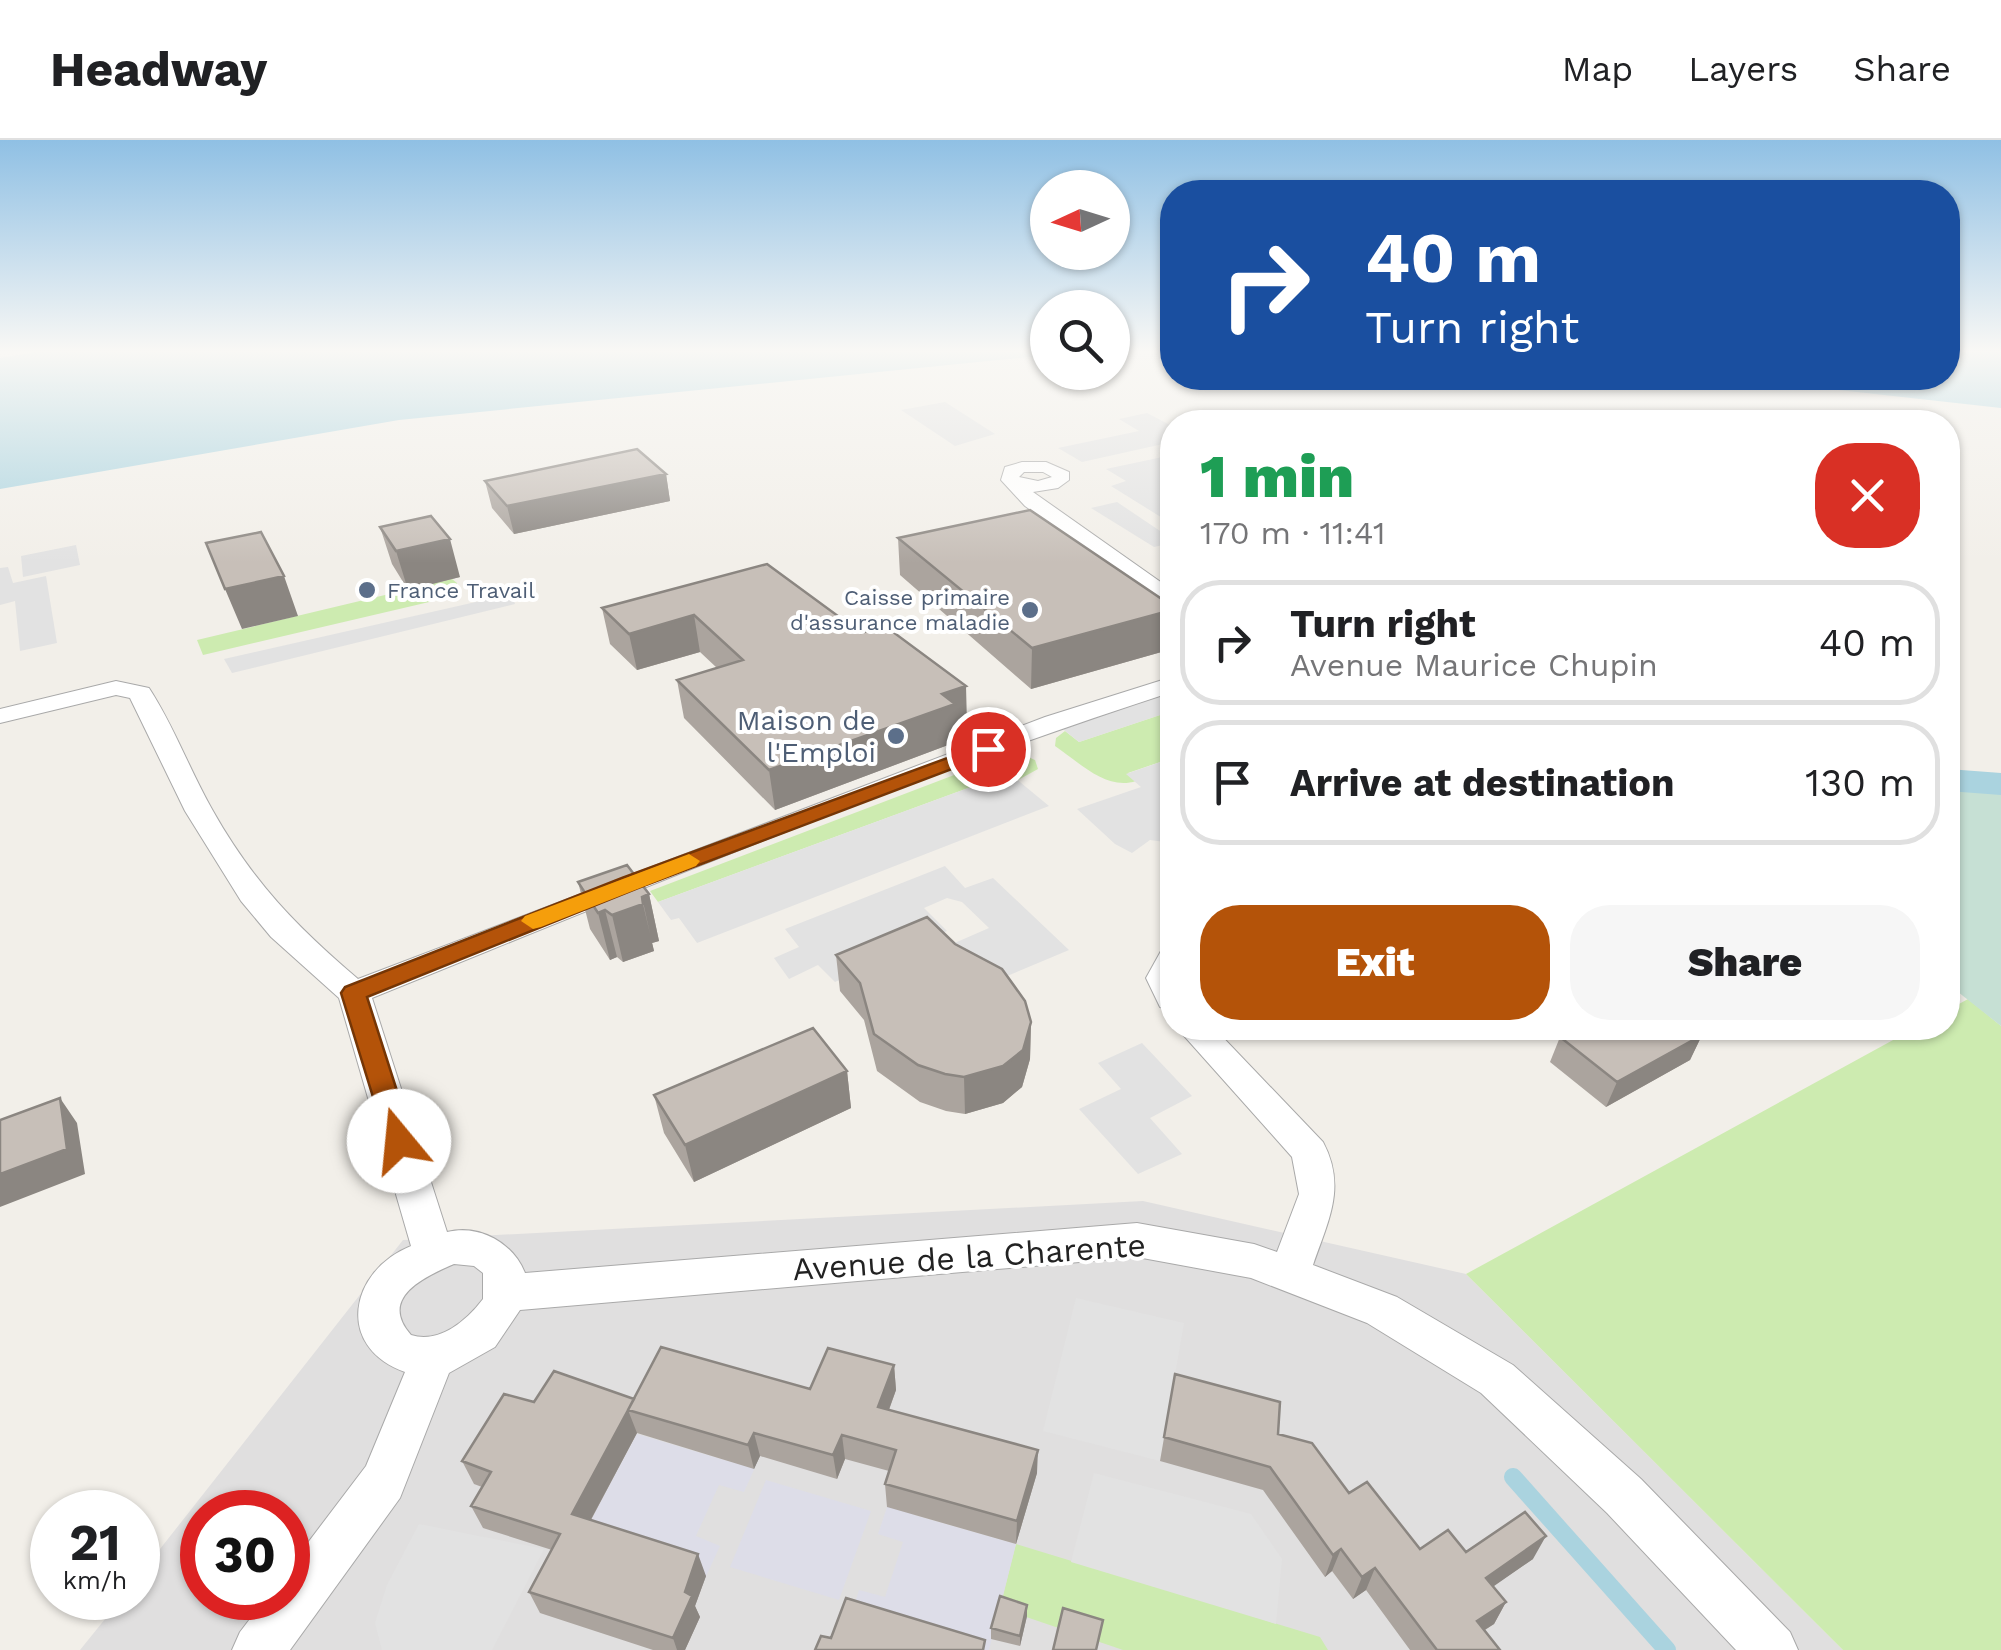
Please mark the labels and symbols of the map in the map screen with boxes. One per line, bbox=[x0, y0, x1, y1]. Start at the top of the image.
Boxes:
north arrow bbox=[1030, 170, 1130, 270]
place label: France Travail bbox=[387, 578, 535, 603]
marker: France Travail bbox=[356, 579, 378, 601]
place label: Caisse primaire d'assurance maladie bbox=[790, 585, 1010, 635]
marker: Caisse primaire d'assurance maladie bbox=[1019, 599, 1041, 621]
place label: Maison de l'Emploi bbox=[737, 704, 876, 769]
pin bbox=[946, 707, 1031, 792]
marker: Maison de l'Emploi bbox=[885, 725, 907, 747]
position arrow bbox=[347, 1089, 451, 1193]
street label: Avenue de la Charente bbox=[791, 1226, 1147, 1288]
speed limit sign: 30 bbox=[180, 1490, 310, 1620]

